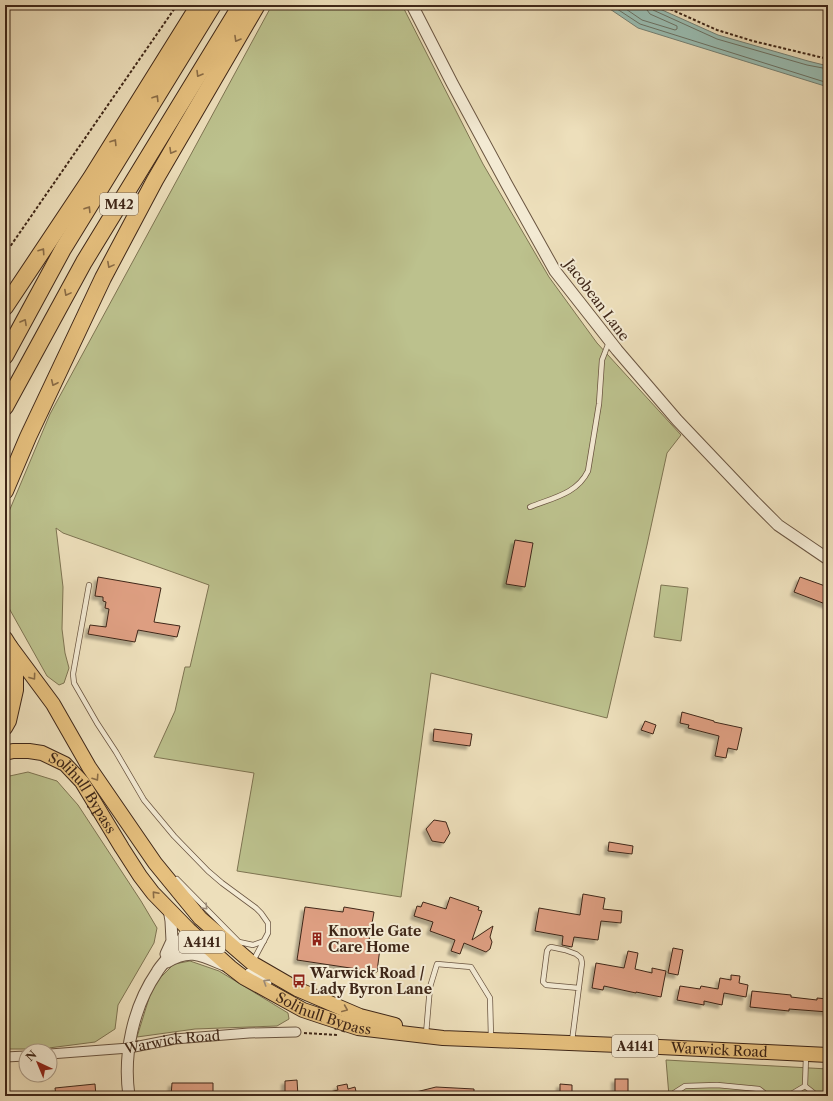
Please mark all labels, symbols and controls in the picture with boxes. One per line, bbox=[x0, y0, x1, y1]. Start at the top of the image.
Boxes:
one-way arrow bbox=[234, 35, 241, 42]
one-way arrow bbox=[196, 70, 204, 77]
one-way arrow bbox=[151, 95, 159, 102]
one-way arrow bbox=[109, 139, 116, 146]
one-way arrow bbox=[169, 147, 176, 154]
road number: M42 bbox=[100, 193, 138, 215]
one-way arrow bbox=[83, 206, 91, 213]
one-way arrow bbox=[37, 248, 45, 255]
street label: Jacobean Lane bbox=[559, 254, 634, 344]
one-way arrow bbox=[107, 261, 114, 269]
one-way arrow bbox=[64, 289, 71, 296]
one-way arrow bbox=[19, 318, 26, 326]
one-way arrow bbox=[51, 378, 59, 386]
one-way arrow bbox=[28, 673, 35, 680]
street label: Solihull Bypass bbox=[46, 748, 120, 837]
one-way arrow bbox=[91, 774, 99, 781]
one-way arrow bbox=[152, 892, 159, 899]
one-way arrow bbox=[200, 902, 208, 910]
place label: Knowle Gate Care Home bbox=[328, 922, 421, 956]
road number: A4141 bbox=[179, 931, 225, 953]
building icon: Knowle Gate Care Home bbox=[309, 931, 325, 947]
place label: Warwick Road / Lady Byron Lane bbox=[309, 964, 432, 998]
bus stop icon: Warwick Road / Lady Byron Lane bbox=[291, 973, 307, 989]
one-way arrow bbox=[263, 979, 270, 986]
street label: Solihull Bypass bbox=[273, 988, 372, 1038]
one-way arrow bbox=[340, 1004, 348, 1012]
street label: Warwick Road bbox=[122, 1026, 221, 1058]
road number: A4141 bbox=[612, 1035, 658, 1057]
street label: Warwick Road bbox=[669, 1038, 768, 1061]
north arrow bbox=[18, 1043, 58, 1083]
text: N bbox=[23, 1047, 40, 1064]

